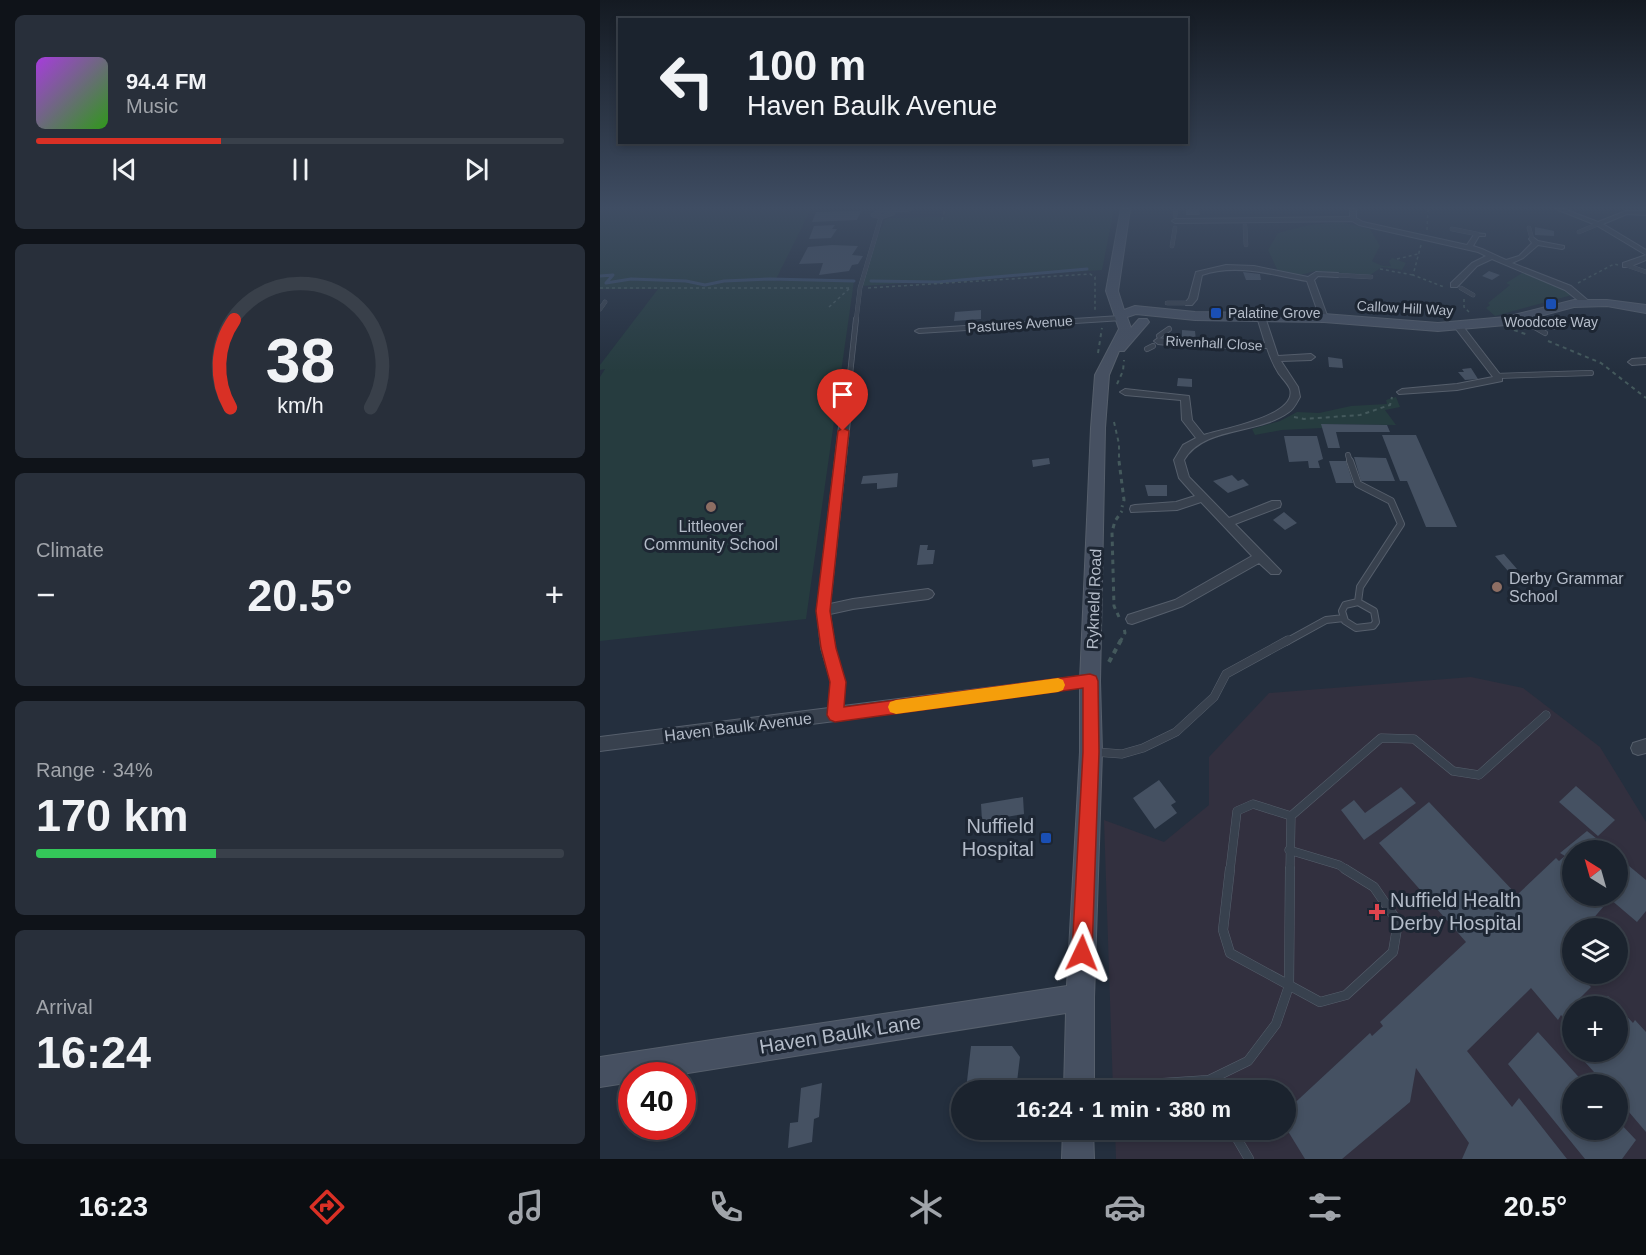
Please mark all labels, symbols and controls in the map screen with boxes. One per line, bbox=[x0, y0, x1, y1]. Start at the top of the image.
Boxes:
icon: left bbox=[648, 42, 726, 120]
text: 100 m bbox=[747, 42, 866, 89]
text: 94.4 FM bbox=[126, 69, 207, 94]
text: Haven Baulk Avenue bbox=[747, 91, 997, 121]
text: Music bbox=[126, 95, 178, 117]
icon: previous bbox=[108, 153, 141, 186]
icon: pause bbox=[284, 153, 317, 186]
icon: next bbox=[460, 153, 493, 186]
street label: Callow Hill Way bbox=[1356, 297, 1454, 319]
marker: Woodcote Way bbox=[1544, 297, 1558, 311]
place label: Palatine Grove bbox=[1228, 305, 1321, 321]
marker: Palatine Grove bbox=[1209, 306, 1223, 320]
street label: Pastures Avenue bbox=[967, 312, 1073, 336]
place label: Woodcote Way bbox=[1504, 314, 1598, 330]
text: 38 bbox=[265, 326, 335, 395]
street label: Rivenhall Close bbox=[1165, 332, 1263, 354]
pin bbox=[817, 369, 868, 431]
icon: arrive bbox=[826, 378, 859, 411]
text: km/h bbox=[277, 394, 323, 418]
marker: Littleover Community School bbox=[704, 500, 718, 514]
place label: Littleover Community School bbox=[644, 518, 778, 553]
text: Climate bbox=[36, 539, 104, 561]
street label: Rykneld Road bbox=[1084, 548, 1104, 650]
text: 20.5° bbox=[247, 570, 353, 621]
place label: Derby Grammar School bbox=[1509, 570, 1624, 605]
text: − bbox=[36, 576, 55, 613]
text: + bbox=[545, 576, 564, 613]
marker: Derby Grammar School bbox=[1490, 580, 1504, 594]
street label: Haven Baulk Avenue bbox=[663, 710, 813, 744]
text: Range · 34% bbox=[36, 759, 153, 781]
text: 170 km bbox=[36, 790, 189, 841]
place label: Nuffield Hospital bbox=[962, 815, 1034, 860]
marker: Nuffield Hospital bbox=[1039, 831, 1053, 845]
north arrow bbox=[1562, 840, 1628, 906]
map controls bbox=[1562, 840, 1628, 1140]
place label: Nuffield Health Derby Hospital bbox=[1390, 889, 1521, 934]
marker: Nuffield Health Derby Hospital bbox=[1368, 903, 1386, 921]
button: layers bbox=[1562, 918, 1628, 984]
position arrow bbox=[1050, 921, 1114, 985]
text: Arrival bbox=[36, 996, 93, 1018]
button: + bbox=[1562, 996, 1628, 1062]
street label: Haven Baulk Lane bbox=[758, 1010, 922, 1058]
text: 16:24 bbox=[36, 1027, 151, 1078]
speed limit sign: 40 bbox=[618, 1062, 696, 1140]
button: − bbox=[1562, 1074, 1628, 1140]
text: 16:24 · 1 min · 380 m bbox=[1016, 1097, 1231, 1122]
icon: directions bbox=[306, 1186, 348, 1228]
icon: music bbox=[505, 1186, 547, 1228]
icon: phone bbox=[705, 1186, 747, 1228]
icon: climate bbox=[905, 1186, 947, 1228]
icon: car bbox=[1104, 1186, 1146, 1228]
icon: filters bbox=[1304, 1186, 1346, 1228]
text: 16:23 bbox=[79, 1192, 148, 1222]
text: 20.5° bbox=[1504, 1192, 1567, 1222]

